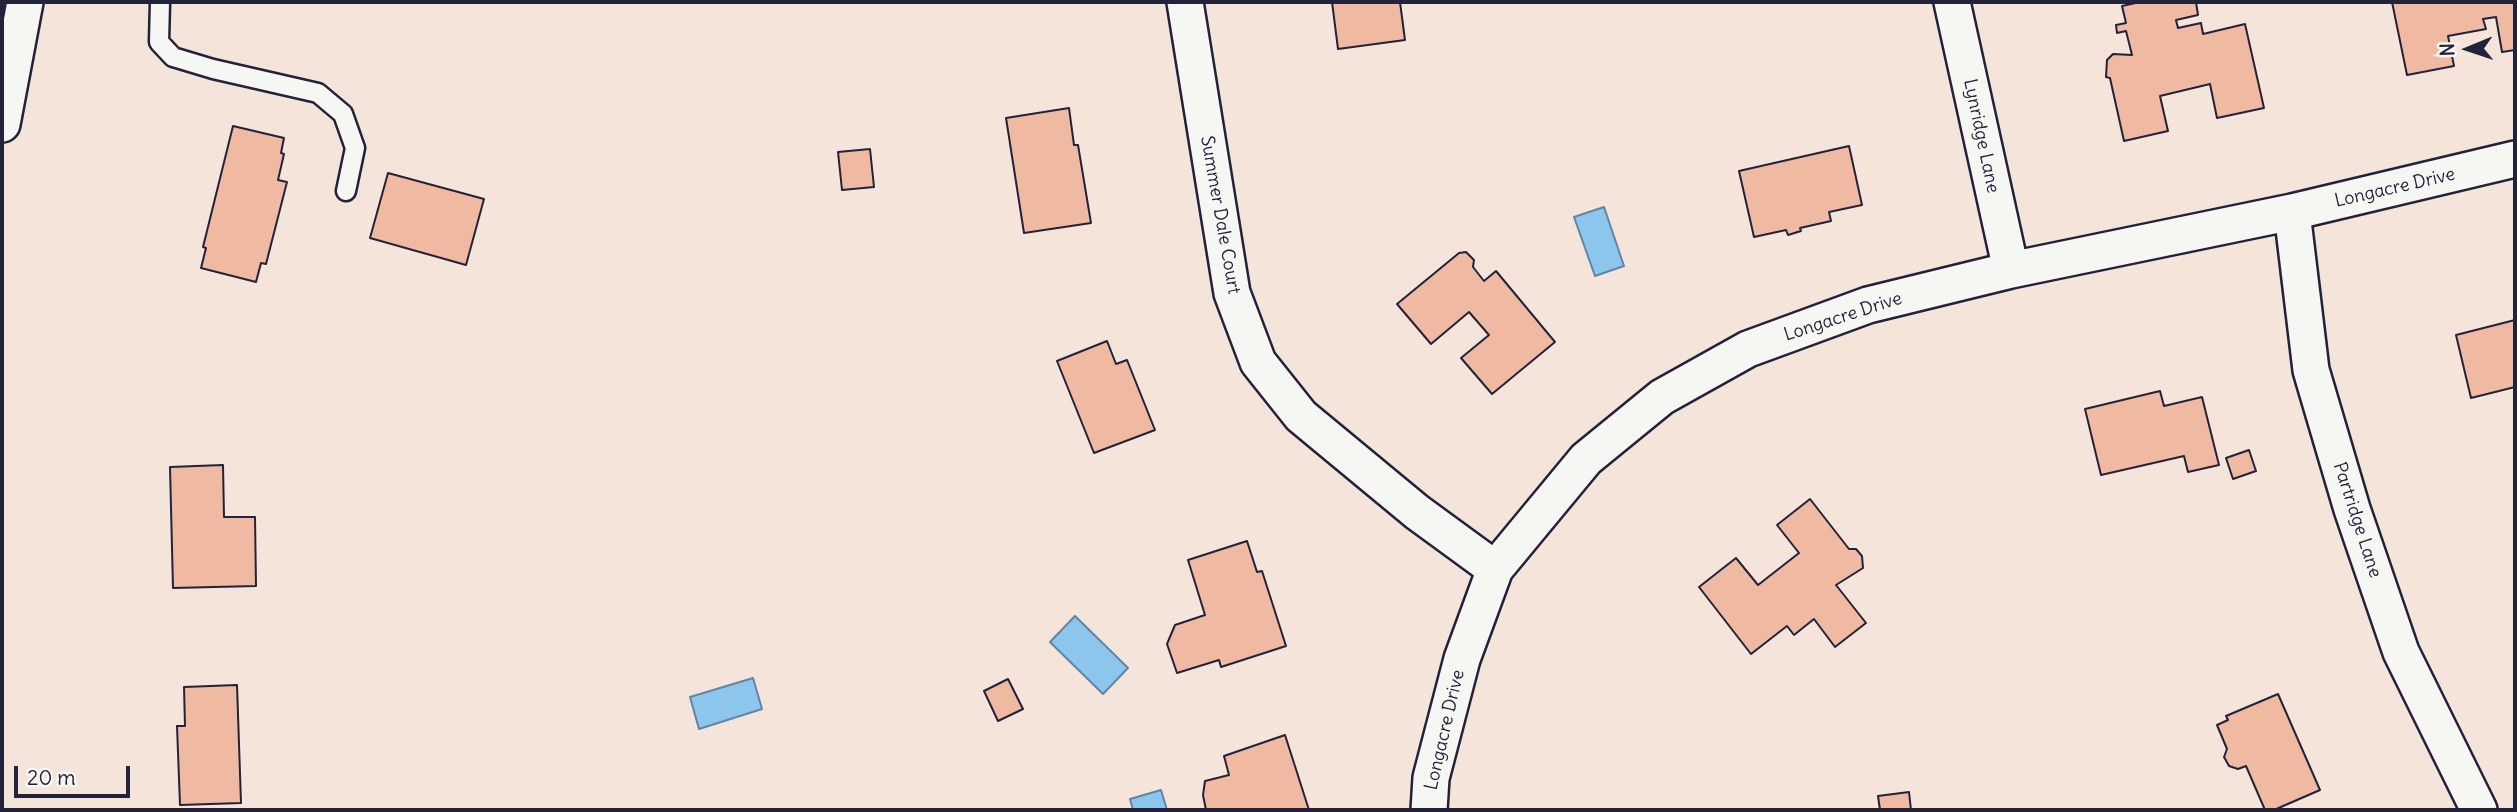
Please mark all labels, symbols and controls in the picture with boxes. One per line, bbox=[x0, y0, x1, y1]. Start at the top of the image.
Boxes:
north arrow bbox=[2433, 14, 2503, 84]
text: N bbox=[2435, 43, 2459, 57]
street label: Lynridge Lane bbox=[1958, 77, 2004, 195]
street label: Summer Dale Court bbox=[1195, 134, 1245, 296]
street label: Longacre Drive bbox=[2333, 164, 2457, 212]
street label: Longacre Drive bbox=[1781, 288, 1905, 346]
street label: Partridge Lane bbox=[2328, 460, 2386, 580]
street label: Longacre Drive bbox=[1421, 668, 1469, 792]
scale bar bbox=[18, 752, 133, 796]
text: 20 m bbox=[27, 764, 76, 791]

